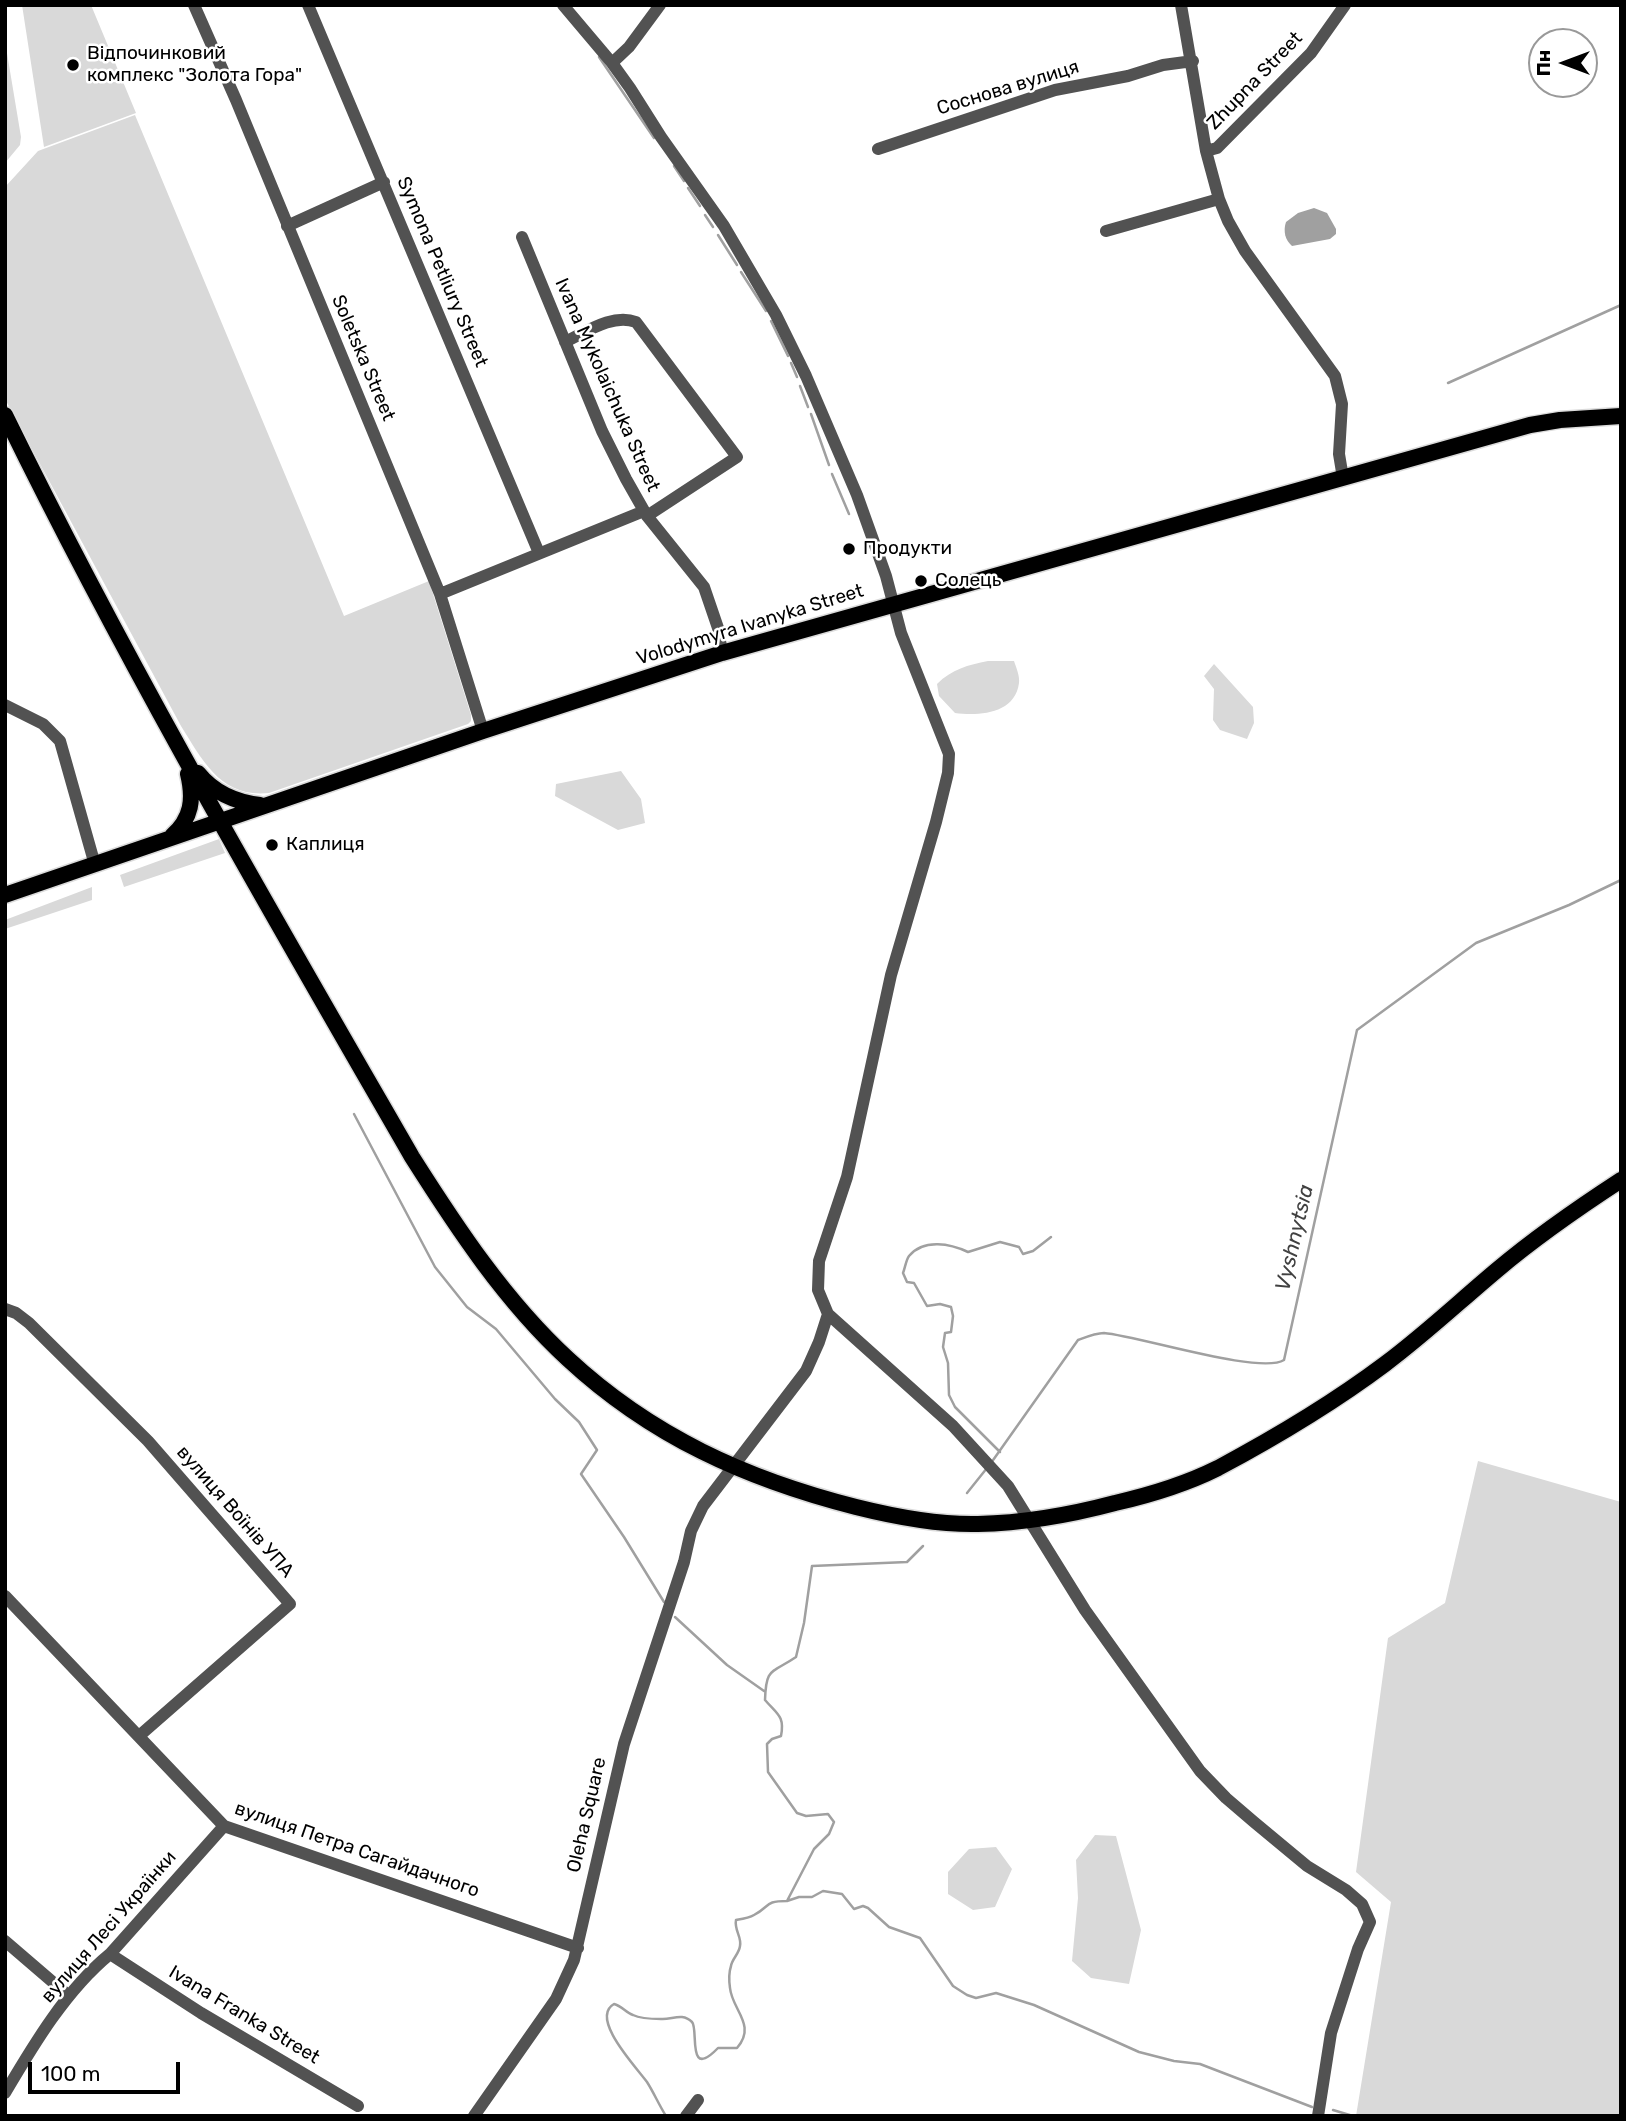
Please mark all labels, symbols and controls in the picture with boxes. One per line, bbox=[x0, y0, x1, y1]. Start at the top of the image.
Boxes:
street label: Zhupna Street bbox=[1203, 27, 1307, 135]
north arrow bbox=[1528, 28, 1598, 98]
place label: Відпочинковий комплекс "Золота Гора" bbox=[87, 43, 302, 87]
text: Пн bbox=[1532, 50, 1555, 76]
street label: Соснова вулиця bbox=[934, 56, 1082, 120]
marker: Відпочинковий комплекс "Золота Гора" bbox=[65, 57, 81, 73]
street label: Symona Petliury Street bbox=[392, 173, 492, 371]
street label: Ivana Mykolaichuka Street bbox=[550, 275, 664, 495]
street label: Soletska Street bbox=[326, 292, 400, 424]
place label: Продукти bbox=[863, 538, 952, 560]
marker: Продукти bbox=[841, 541, 857, 557]
place label: Солець bbox=[935, 570, 1001, 592]
marker: Солець bbox=[913, 573, 929, 589]
street label: Volodymyra Ivanyka Street bbox=[634, 580, 866, 670]
place label: Каплиця bbox=[286, 834, 365, 856]
marker: Каплиця bbox=[264, 837, 280, 853]
water label: Vyshnytsia bbox=[1271, 1182, 1319, 1294]
street label: вулиця Воїнів УПА bbox=[172, 1442, 298, 1582]
street label: Oleha Square bbox=[563, 1755, 611, 1875]
street label: вулиця Петра Сагайдачного bbox=[232, 1797, 482, 1903]
street label: вулиця Лесі Українки bbox=[37, 1846, 181, 2008]
street label: Ivana Franka Street bbox=[164, 1961, 324, 2069]
scale bar bbox=[32, 2048, 184, 2092]
text: 100 m bbox=[41, 2061, 100, 2086]

